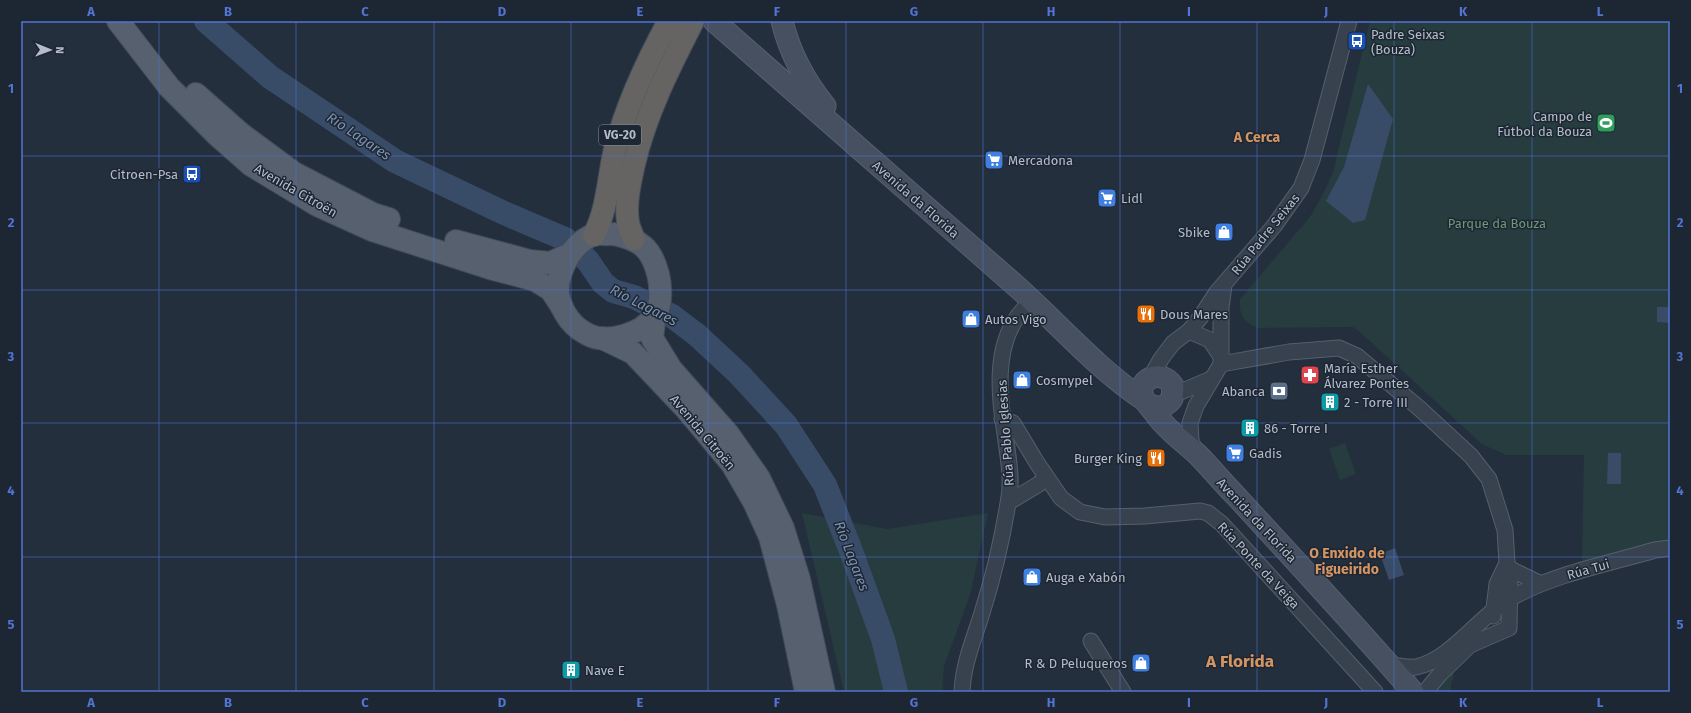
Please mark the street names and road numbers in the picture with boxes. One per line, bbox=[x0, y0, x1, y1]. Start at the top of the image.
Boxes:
road number: VG-20 bbox=[599, 125, 641, 145]
street label: Avenida da Florida bbox=[869, 158, 962, 241]
street label: Avenida Citroën bbox=[252, 161, 340, 220]
street label: Rúa Padre Seixas bbox=[1228, 191, 1303, 278]
street label: Rúa Pablo Iglesias bbox=[994, 379, 1017, 487]
street label: Avenida Citroën bbox=[667, 392, 738, 473]
street label: Avenida da Florida bbox=[1214, 475, 1300, 566]
street label: Rúa Ponte da Veiga bbox=[1215, 519, 1303, 612]
street label: Rúa Tui bbox=[1565, 556, 1611, 583]

